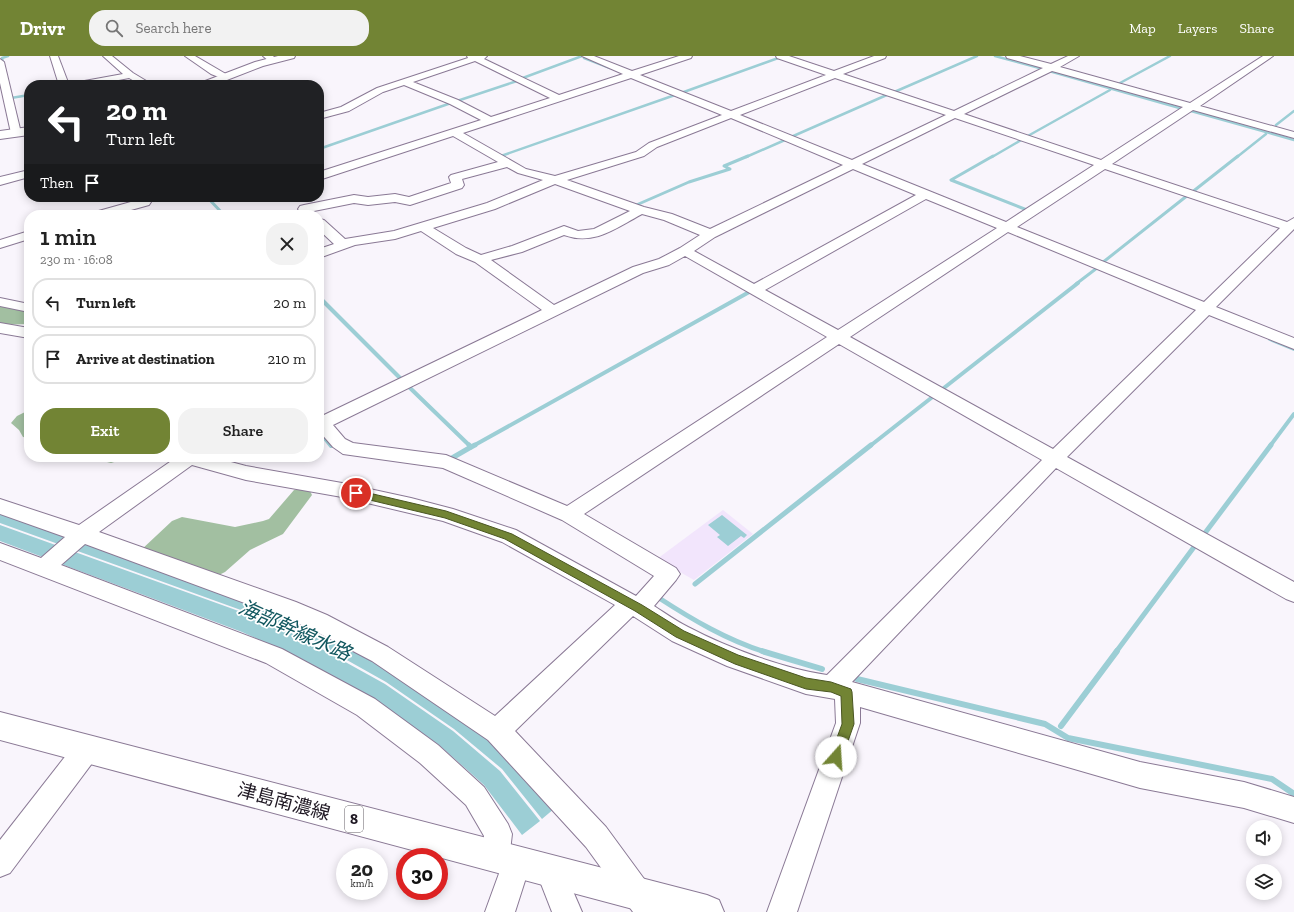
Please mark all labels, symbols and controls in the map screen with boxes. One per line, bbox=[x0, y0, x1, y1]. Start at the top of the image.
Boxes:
search box bbox=[89, 10, 369, 46]
text: Drivr bbox=[20, 17, 65, 40]
icon: search bbox=[103, 17, 125, 39]
text: Search here bbox=[135, 19, 211, 37]
text: Map bbox=[1129, 20, 1156, 37]
text: Layers bbox=[1178, 20, 1217, 37]
text: Share bbox=[1239, 20, 1274, 37]
text: 20 m bbox=[106, 94, 167, 127]
icon: left bbox=[40, 96, 92, 148]
text: Turn left bbox=[106, 128, 175, 150]
icon: arrive bbox=[81, 172, 103, 194]
text: Then bbox=[40, 174, 73, 192]
text: 1 min bbox=[40, 222, 96, 251]
button: close bbox=[266, 223, 308, 265]
text: 230 m · 16:08 bbox=[40, 252, 113, 267]
icon: left bbox=[42, 292, 64, 314]
text: Turn left bbox=[76, 294, 136, 312]
text: 20 m bbox=[273, 294, 306, 312]
icon: arrive bbox=[42, 348, 64, 370]
text: Arrive at destination bbox=[76, 350, 215, 368]
text: 210 m bbox=[268, 350, 306, 368]
button: Exit bbox=[40, 408, 170, 454]
button: Share bbox=[178, 408, 308, 454]
pin bbox=[339, 476, 373, 510]
icon: arrive bbox=[345, 482, 367, 504]
water label: 海部幹線水路 bbox=[235, 595, 357, 666]
position arrow bbox=[815, 736, 857, 778]
street label: 津島南濃線 bbox=[235, 778, 333, 825]
road number: 8 bbox=[345, 806, 363, 832]
map controls bbox=[1246, 820, 1282, 900]
button: sound bbox=[1246, 820, 1282, 856]
speed limit sign: 30 bbox=[396, 848, 448, 900]
text: 20 bbox=[351, 857, 373, 881]
button: layers bbox=[1246, 864, 1282, 900]
text: km/h bbox=[351, 878, 373, 890]

